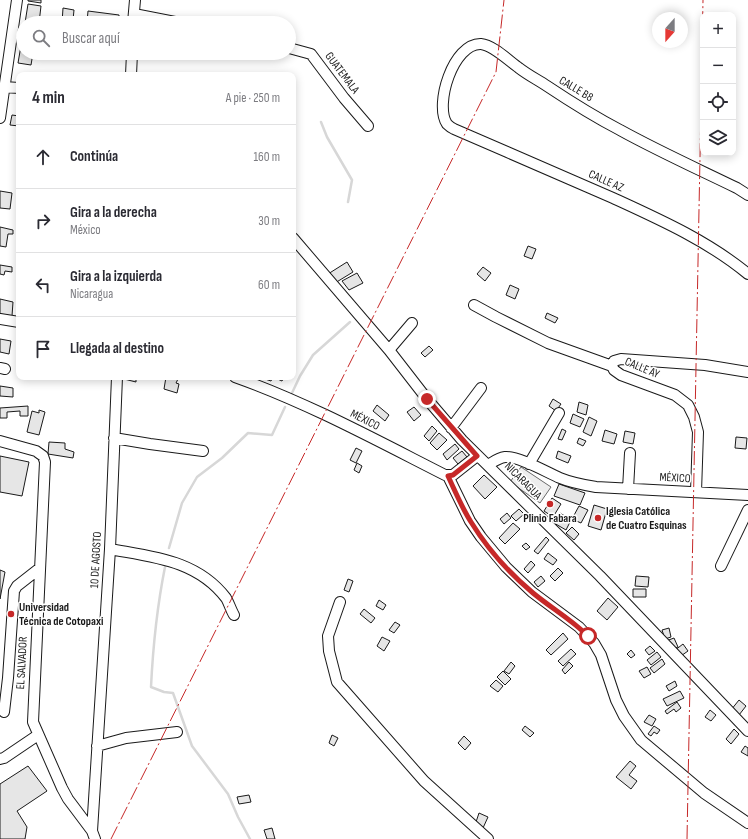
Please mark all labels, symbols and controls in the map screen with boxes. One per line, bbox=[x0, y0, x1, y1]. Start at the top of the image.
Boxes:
north arrow bbox=[652, 12, 688, 48]
map controls bbox=[700, 12, 736, 156]
button: + bbox=[700, 12, 736, 48]
search box bbox=[16, 16, 296, 60]
icon: search bbox=[30, 27, 52, 49]
text: Buscar aquí bbox=[62, 29, 120, 48]
button: − bbox=[700, 48, 736, 84]
street label: GUATEMALA bbox=[321, 49, 363, 97]
street label: CALLE B8 bbox=[556, 73, 596, 105]
button: locate bbox=[700, 84, 736, 120]
text: 4 min bbox=[32, 88, 65, 108]
text: A pie · 250 m bbox=[226, 90, 280, 106]
button: layers bbox=[700, 120, 736, 156]
icon: ahead bbox=[32, 146, 54, 168]
text: Continúa bbox=[70, 147, 118, 166]
text: 160 m bbox=[254, 149, 280, 165]
street label: CALLE AZ bbox=[586, 167, 626, 195]
text: Gira a la derecha bbox=[70, 203, 157, 222]
icon: right bbox=[32, 210, 54, 232]
text: 30 m bbox=[258, 213, 280, 229]
text: México bbox=[70, 222, 101, 238]
text: Gira a la izquierda bbox=[70, 267, 162, 286]
icon: left bbox=[32, 274, 54, 296]
text: 60 m bbox=[258, 277, 280, 293]
text: Nicaragua bbox=[70, 286, 113, 302]
icon: arrive bbox=[32, 338, 54, 360]
text: Llegada al destino bbox=[70, 339, 164, 358]
street label: CALLE AY bbox=[622, 354, 662, 382]
route end bbox=[418, 390, 436, 408]
street label: MÉXICO bbox=[348, 406, 382, 434]
street label: NICARAGUA bbox=[501, 459, 546, 504]
street label: MÉXICO bbox=[659, 470, 691, 486]
marker: Plinio Fabara bbox=[545, 499, 555, 509]
place label: Iglesia Católica de Cuatro Esquinas bbox=[606, 504, 687, 533]
place label: Plinio Fabara bbox=[523, 511, 577, 526]
marker: Iglesia Católica de Cuatro Esquinas bbox=[593, 513, 603, 523]
street label: 10 DE AGOSTO bbox=[87, 531, 105, 589]
place label: Universidad Técnica de Cotopaxi bbox=[19, 600, 103, 629]
marker: Universidad Técnica de Cotopaxi bbox=[6, 609, 16, 619]
route start bbox=[579, 627, 597, 645]
street label: EL SALVADOR bbox=[13, 636, 31, 690]

